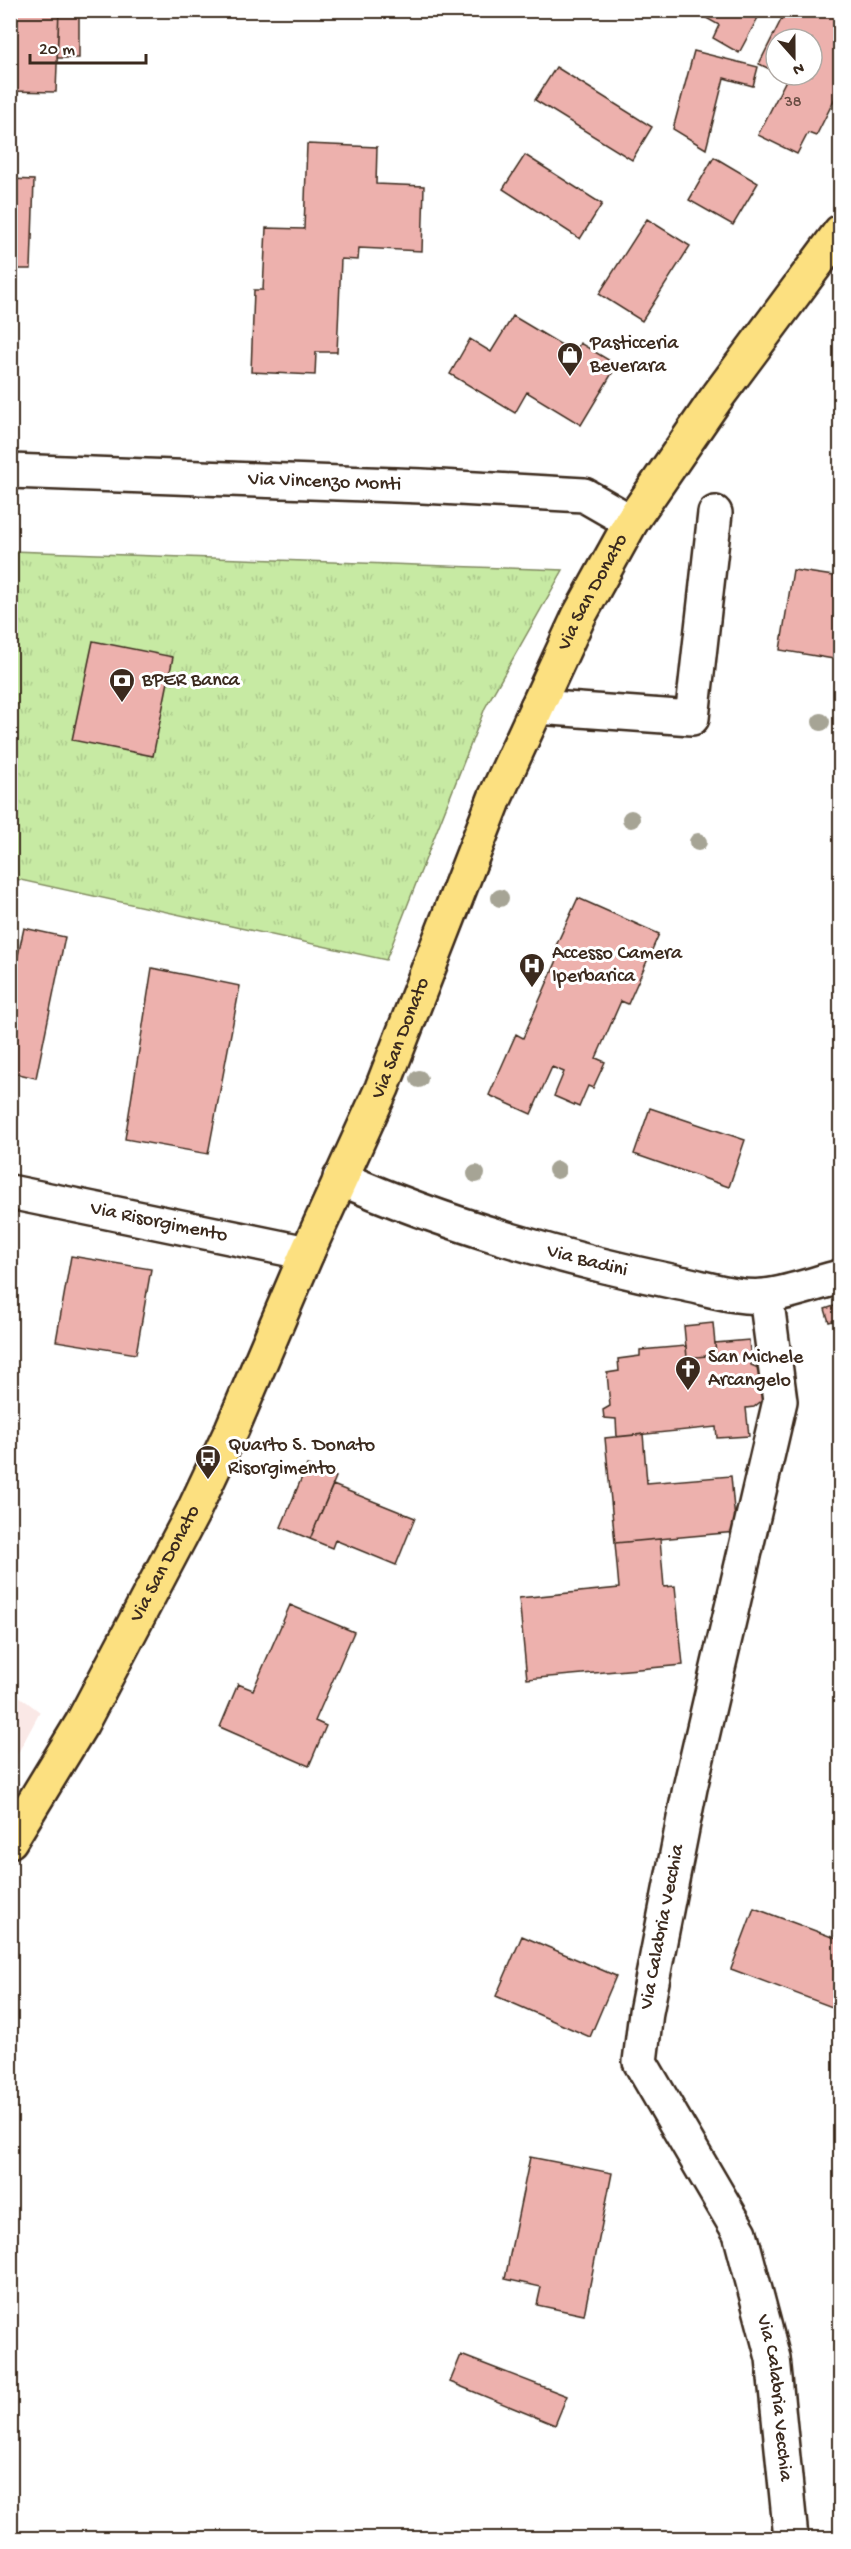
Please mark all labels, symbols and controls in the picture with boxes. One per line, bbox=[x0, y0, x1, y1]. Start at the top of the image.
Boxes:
scale bar bbox=[30, 27, 146, 65]
north arrow bbox=[764, 27, 824, 87]
text: 20 m bbox=[39, 40, 75, 61]
text: N bbox=[789, 57, 806, 79]
house number: 38 bbox=[783, 94, 802, 113]
place label: Pasticceria Beverara bbox=[589, 333, 679, 379]
shop icon: Pasticceria Beverara bbox=[555, 340, 585, 378]
street label: Via Vincenzo Monti bbox=[247, 468, 402, 497]
street label: Via San Donato bbox=[553, 530, 633, 655]
bank icon: BPER Banca bbox=[107, 666, 137, 704]
place label: BPER Banca bbox=[141, 670, 241, 693]
place label: Accesso Camera Iperbarica bbox=[552, 943, 683, 989]
hospital icon: Accesso Camera Iperbarica bbox=[517, 951, 547, 989]
street label: Via San Donato bbox=[366, 974, 435, 1104]
street label: Via Risorgimento bbox=[87, 1197, 229, 1248]
street label: Via Badini bbox=[543, 1239, 630, 1283]
place label: San Michele Arcangelo bbox=[708, 1347, 804, 1393]
church icon: San Michele Arcangelo bbox=[673, 1354, 703, 1392]
place label: Quarto S. Donato Risorgimento bbox=[228, 1435, 375, 1481]
bus stop icon: Quarto S. Donato Risorgimento bbox=[193, 1443, 223, 1481]
street label: Via San Donato bbox=[125, 1502, 206, 1627]
street label: Via Calabria Vecchia bbox=[636, 1842, 690, 2013]
street label: Via Calabria Vecchia bbox=[750, 2311, 797, 2483]

